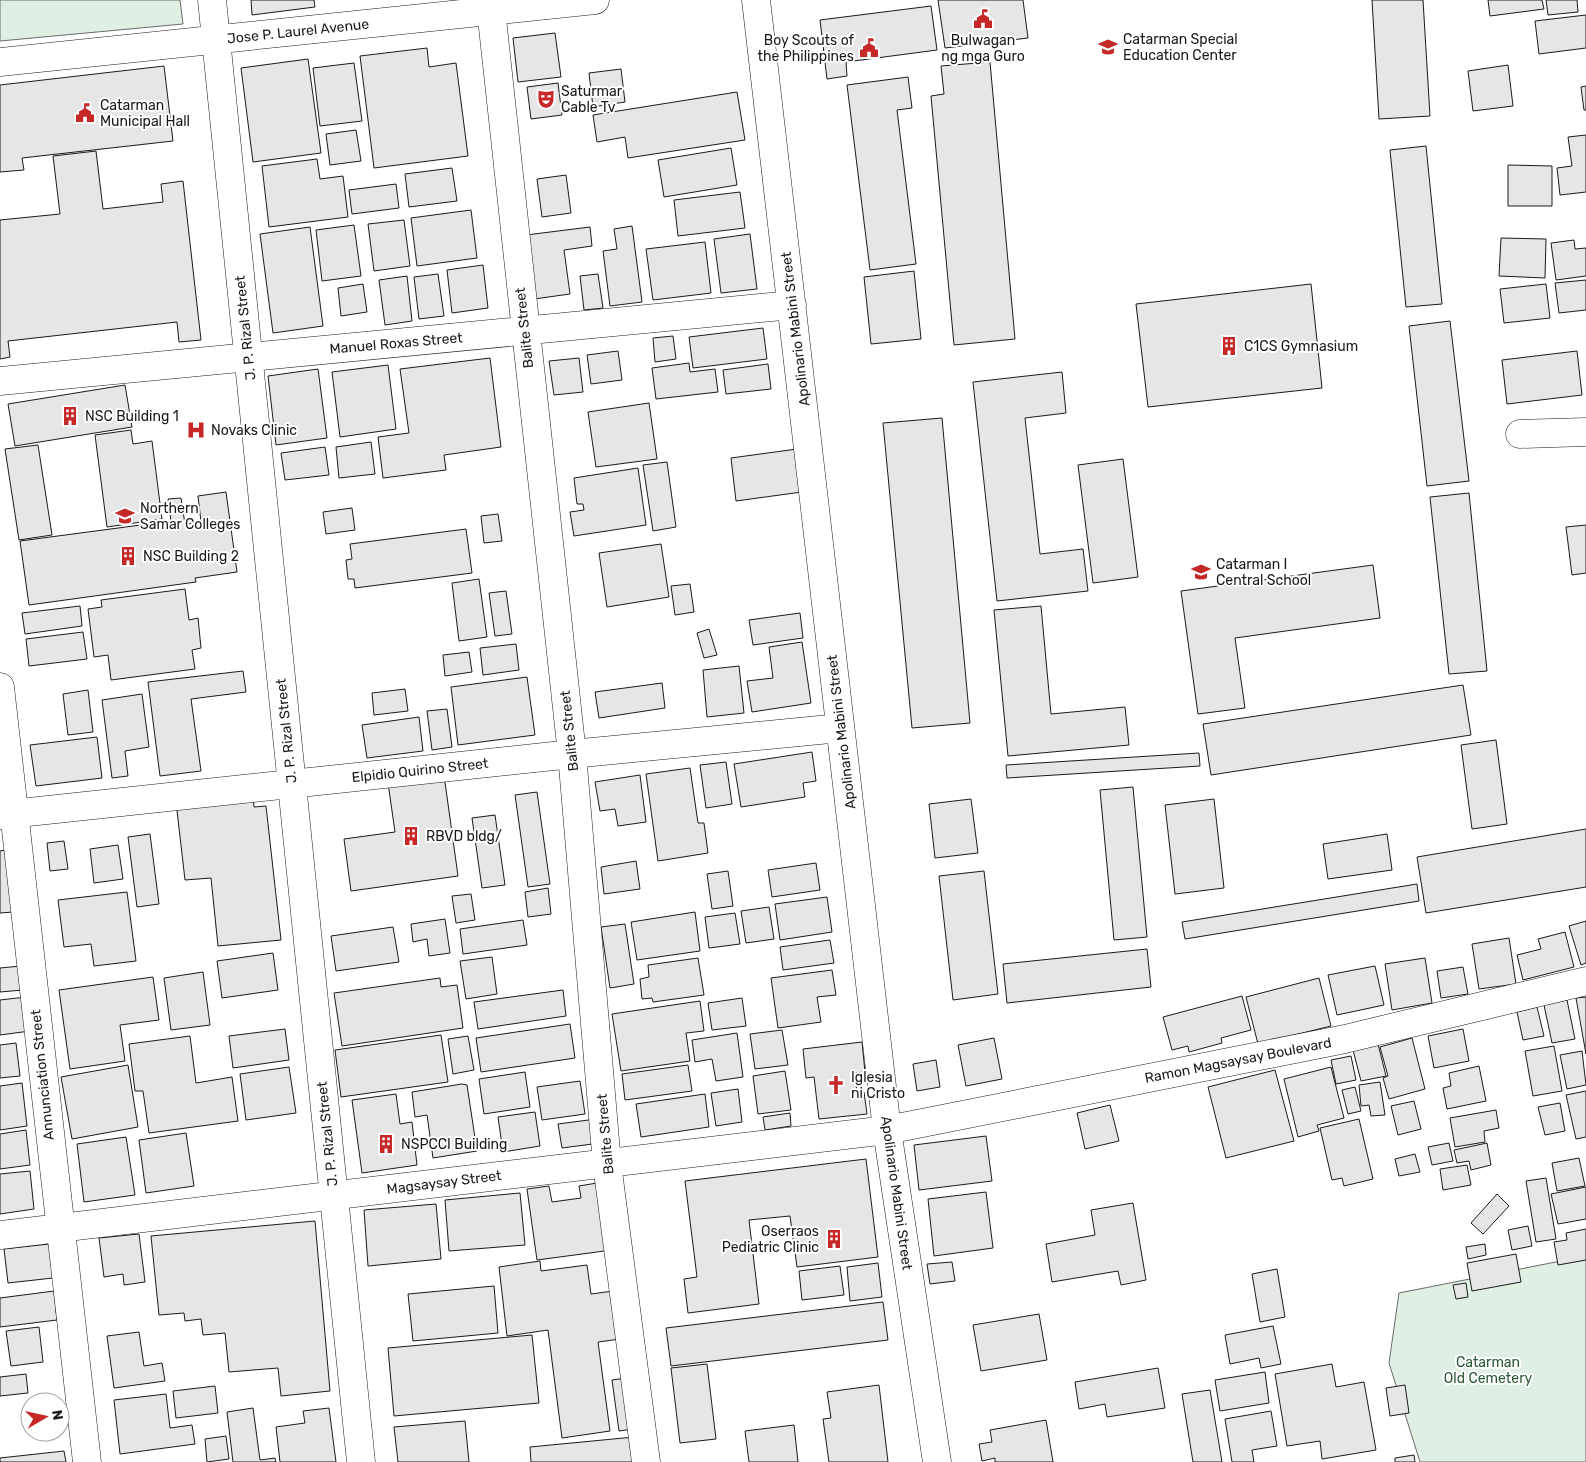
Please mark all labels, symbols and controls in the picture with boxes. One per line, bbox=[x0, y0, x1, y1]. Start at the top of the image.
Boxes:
public building icon: Bulwagan ng mga Guro bbox=[972, 8, 994, 30]
street label: Jose P. Laurel Avenue bbox=[226, 16, 370, 47]
place label: Catarman Special Education Center bbox=[1123, 31, 1238, 64]
place label: Boy Scouts of the Philippines bbox=[757, 32, 855, 65]
place label: Bulwagan ng mga Guro bbox=[941, 32, 1025, 65]
school or university icon: Catarman Special Education Center bbox=[1097, 36, 1119, 58]
public building icon: Boy Scouts of the Philippines bbox=[858, 37, 880, 59]
place label: Saturmar Cable Tv bbox=[561, 83, 623, 116]
theatre icon: Saturmar Cable Tv bbox=[535, 88, 557, 110]
place label: Catarman Municipal Hall bbox=[100, 97, 190, 130]
public building icon: Catarman Municipal Hall bbox=[74, 102, 96, 124]
street label: Apolinario Mabini Street bbox=[778, 250, 813, 407]
street label: J. P. Rizal Street bbox=[231, 274, 259, 381]
street label: Balite Street bbox=[512, 286, 537, 369]
street label: Manuel Roxas Street bbox=[329, 329, 464, 358]
building icon: C1CS Gymnasium bbox=[1218, 335, 1240, 357]
place label: C1CS Gymnasium bbox=[1244, 338, 1358, 355]
building icon: NSC Building 1 bbox=[59, 405, 81, 427]
place label: NSC Building 1 bbox=[85, 408, 179, 425]
hospital icon: Novaks Clinic bbox=[185, 419, 207, 441]
place label: Novaks Clinic bbox=[211, 422, 297, 439]
place label: Northern Samar Colleges bbox=[140, 500, 240, 533]
school or university icon: Northern Samar Colleges bbox=[114, 505, 136, 527]
building icon: NSC Building 2 bbox=[117, 545, 139, 567]
place label: NSC Building 2 bbox=[143, 548, 239, 565]
place label: Catarman I Central School bbox=[1216, 556, 1311, 589]
school or university icon: Catarman I Central School bbox=[1190, 561, 1212, 583]
street label: Apolinario Mabini Street bbox=[824, 653, 859, 810]
street label: J. P. Rizal Street bbox=[272, 677, 300, 784]
street label: Balite Street bbox=[557, 689, 582, 772]
street label: Elpidio Quirino Street bbox=[351, 755, 490, 786]
building icon: RBVD bldg/ bbox=[400, 825, 422, 847]
place label: RBVD bldg/ bbox=[426, 828, 502, 845]
street label: Annunciation Street bbox=[27, 1008, 58, 1141]
street label: Ramon Magsaysay Boulevard bbox=[1143, 1034, 1333, 1087]
place label: Iglesia ni Cristo bbox=[851, 1069, 905, 1102]
church icon: Iglesia ni Cristo bbox=[825, 1074, 847, 1096]
street label: J. P. Rizal Street bbox=[313, 1080, 341, 1187]
street label: Balite Street bbox=[593, 1092, 617, 1175]
street label: Apolinario Mabini Street bbox=[877, 1115, 916, 1272]
building icon: NSPCCI Building bbox=[375, 1133, 397, 1155]
place label: NSPCCI Building bbox=[401, 1136, 507, 1153]
street label: Magsaysay Street bbox=[386, 1167, 503, 1198]
place label: Oserraos Pediatric Clinic bbox=[722, 1223, 819, 1256]
building icon: Oserraos Pediatric Clinic bbox=[823, 1228, 845, 1250]
park label: Catarman Old Cemetery bbox=[1444, 1354, 1532, 1387]
north arrow bbox=[20, 1392, 70, 1442]
text: N bbox=[48, 1409, 67, 1421]

